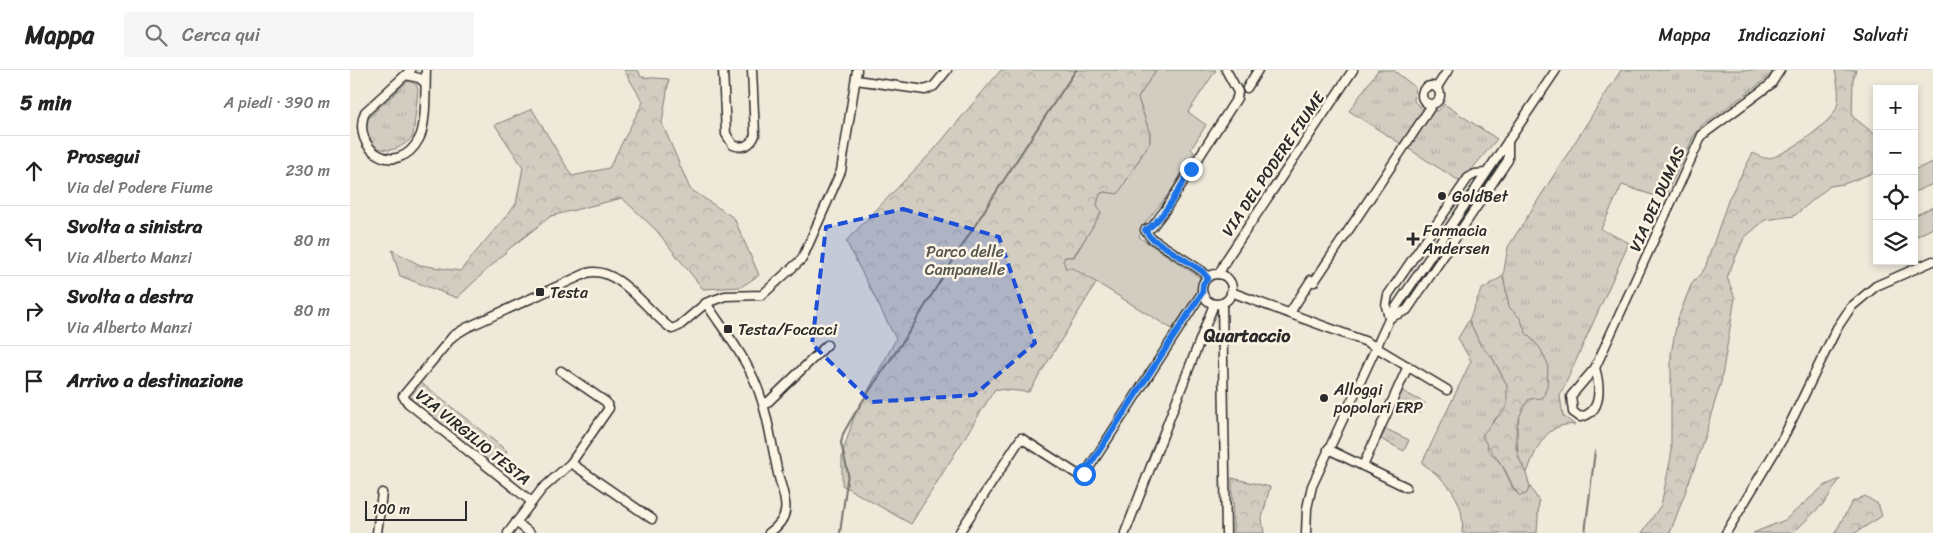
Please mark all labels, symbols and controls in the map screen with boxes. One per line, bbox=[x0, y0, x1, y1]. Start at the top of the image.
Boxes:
search box bbox=[124, 12, 474, 57]
text: Mappa bbox=[25, 14, 94, 56]
text: Cerca qui bbox=[182, 18, 260, 51]
text: Mappa bbox=[1658, 19, 1710, 51]
text: Indicazioni bbox=[1738, 19, 1825, 51]
text: Salvati bbox=[1853, 19, 1908, 51]
icon: search bbox=[142, 21, 170, 49]
text: 5 min bbox=[20, 84, 72, 122]
street label: VIA DEL PODERE FIUME bbox=[1214, 85, 1333, 242]
map controls bbox=[1873, 85, 1918, 265]
button: + bbox=[1873, 85, 1918, 130]
text: A piedi · 390 m bbox=[224, 88, 330, 117]
button: − bbox=[1873, 130, 1918, 175]
text: Prosegui bbox=[67, 140, 140, 173]
street label: VIA DEI DUMAS bbox=[1621, 142, 1693, 256]
text: 230 m bbox=[285, 156, 330, 185]
icon: ahead bbox=[20, 157, 48, 185]
route end bbox=[1180, 158, 1203, 181]
text: Via del Podere Fiume bbox=[67, 173, 213, 202]
button: locate bbox=[1873, 175, 1918, 220]
place label: GoldBet bbox=[1452, 182, 1509, 211]
marker: GoldBet bbox=[1436, 190, 1448, 202]
text: Svolta a sinistra bbox=[67, 210, 202, 243]
place label: Farmacia Andersen bbox=[1422, 216, 1490, 263]
button: layers bbox=[1873, 220, 1918, 265]
text: 80 m bbox=[294, 226, 330, 255]
icon: left bbox=[20, 227, 48, 255]
marker: Farmacia Andersen bbox=[1407, 233, 1419, 245]
park label: Parco delle Campanelle bbox=[925, 237, 1005, 284]
text: Via Alberto Manzi bbox=[67, 243, 192, 272]
place label: Testa bbox=[550, 278, 589, 307]
text: Svolta a destra bbox=[67, 280, 193, 313]
marker: Testa bbox=[534, 286, 546, 298]
text: 80 m bbox=[294, 296, 330, 325]
icon: right bbox=[20, 297, 48, 325]
text: Via Alberto Manzi bbox=[67, 313, 192, 342]
place label: Testa/Focacci bbox=[738, 315, 838, 344]
district label: Quartaccio bbox=[1204, 320, 1291, 352]
marker: Testa/Focacci bbox=[722, 323, 734, 335]
text: Arrivo a destinazione bbox=[67, 364, 243, 397]
icon: arrive bbox=[20, 367, 48, 395]
place label: Alloggi popolari ERP bbox=[1333, 375, 1423, 422]
street label: VIA VIRGILIO TESTA bbox=[409, 381, 537, 493]
marker: Alloggi popolari ERP bbox=[1318, 392, 1330, 404]
route start bbox=[1073, 463, 1096, 486]
text: 100 m bbox=[372, 497, 410, 522]
scale bar bbox=[365, 498, 468, 521]

